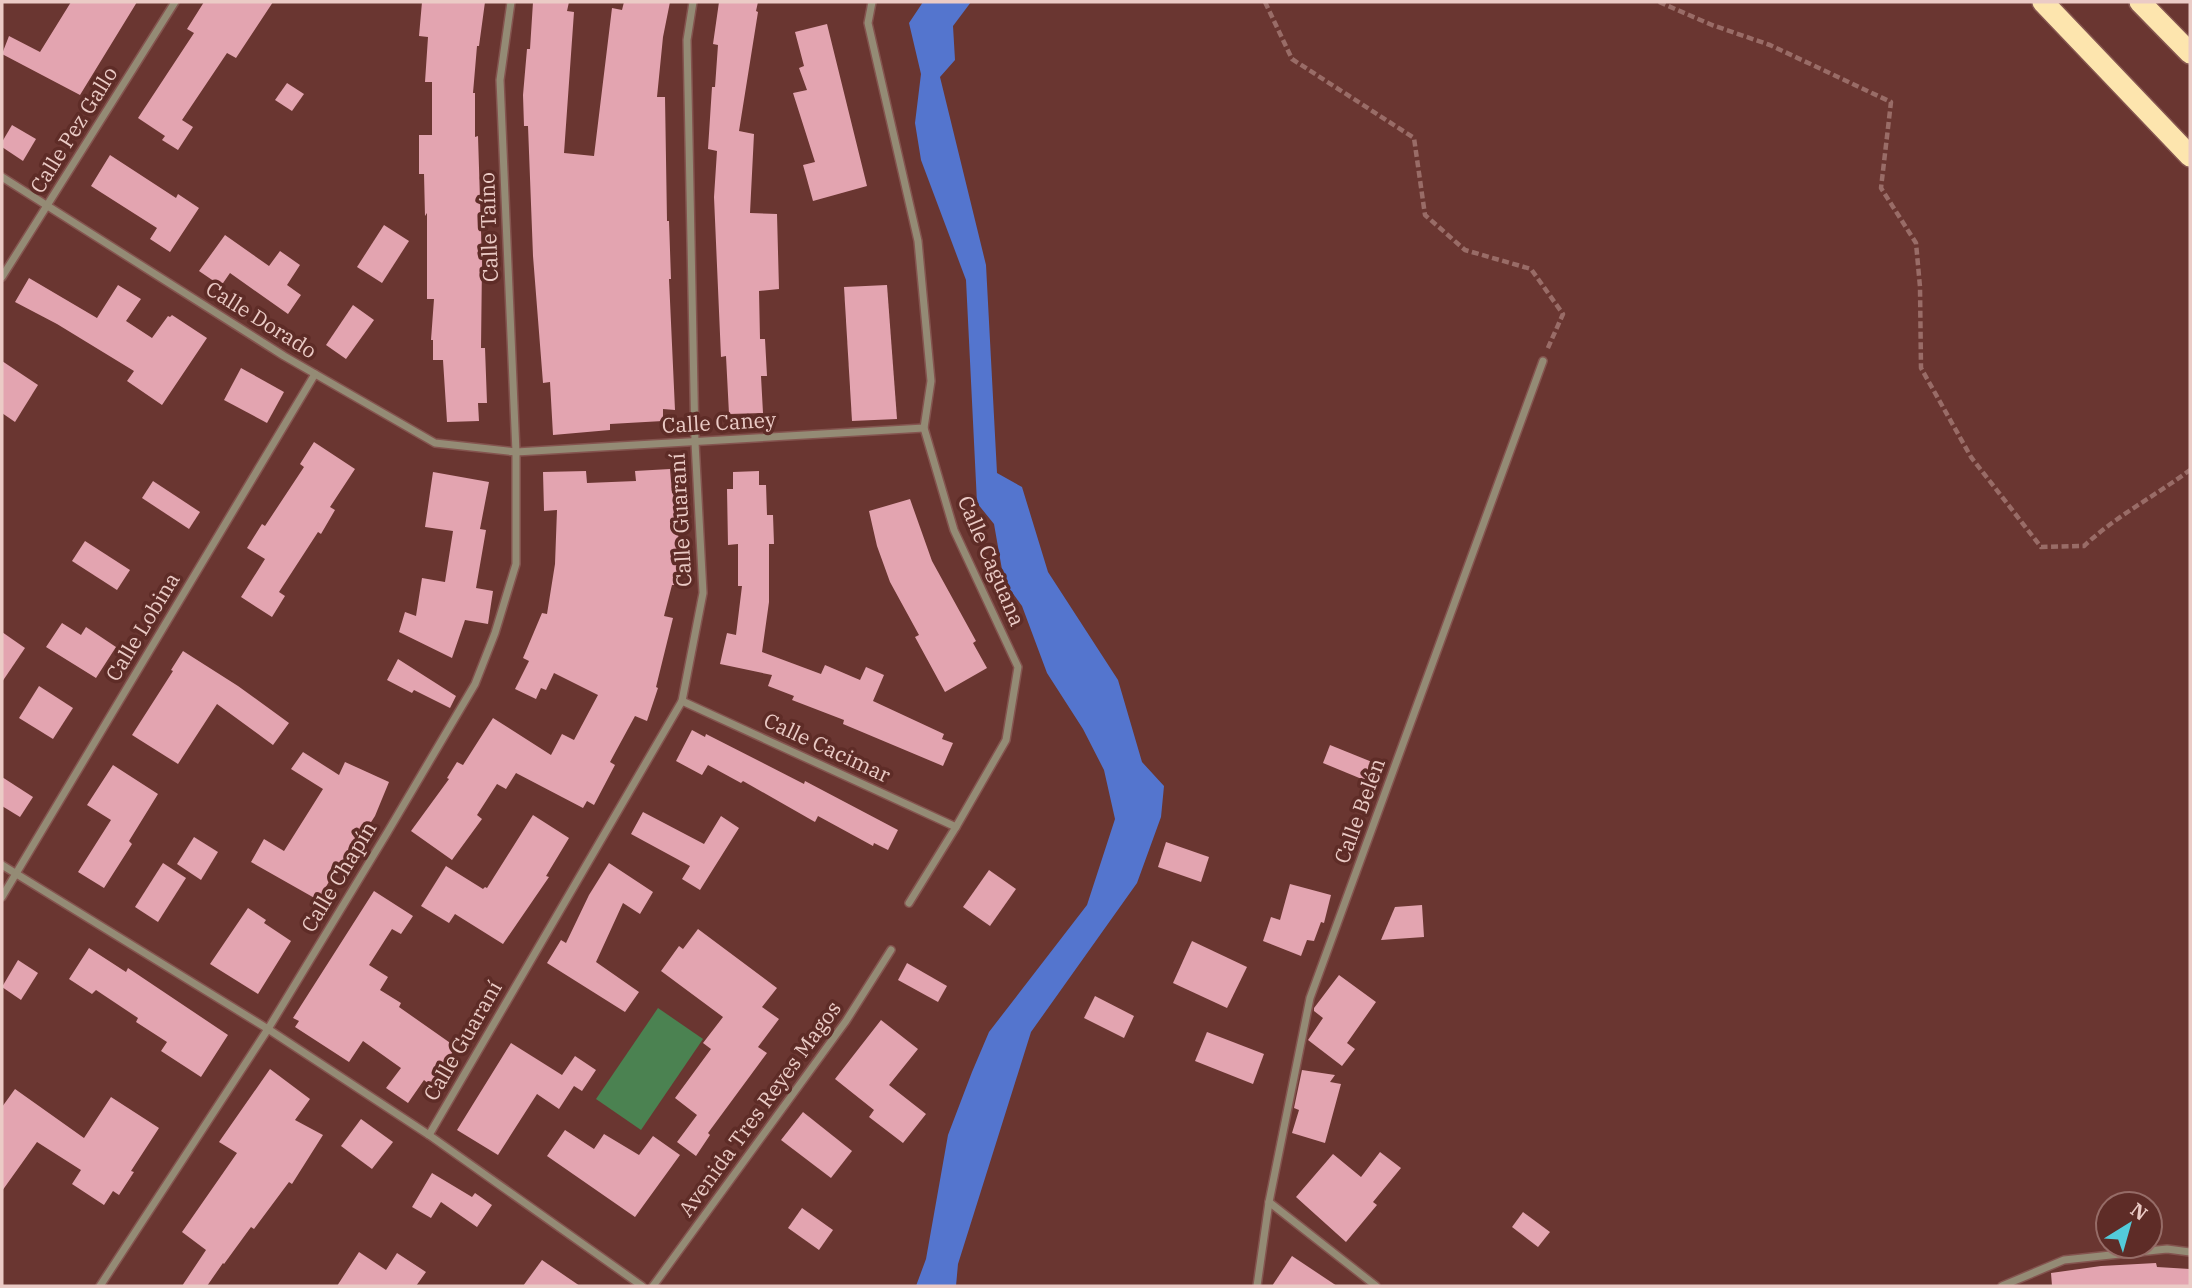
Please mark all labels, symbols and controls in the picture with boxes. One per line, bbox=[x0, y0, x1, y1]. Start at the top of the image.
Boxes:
street label: Calle Pez Gallo bbox=[23, 61, 123, 198]
street label: Calle Taíno bbox=[472, 172, 504, 282]
street label: Calle Dorado bbox=[201, 274, 322, 364]
street label: Calle Caney bbox=[661, 405, 778, 439]
street label: Calle Guaraní bbox=[663, 452, 697, 588]
street label: Calle Caguana bbox=[952, 491, 1032, 630]
street label: Calle Lobina bbox=[99, 567, 186, 686]
street label: Calle Cacimar bbox=[760, 706, 896, 789]
street label: Calle Belén bbox=[1327, 754, 1391, 867]
street label: Calle Chapín bbox=[294, 816, 382, 937]
street label: Calle Guaraní bbox=[417, 975, 508, 1106]
street label: Avenida Tres Reyes Magos bbox=[672, 995, 847, 1222]
north arrow bbox=[2094, 1190, 2164, 1260]
text: N bbox=[2126, 1197, 2152, 1226]

